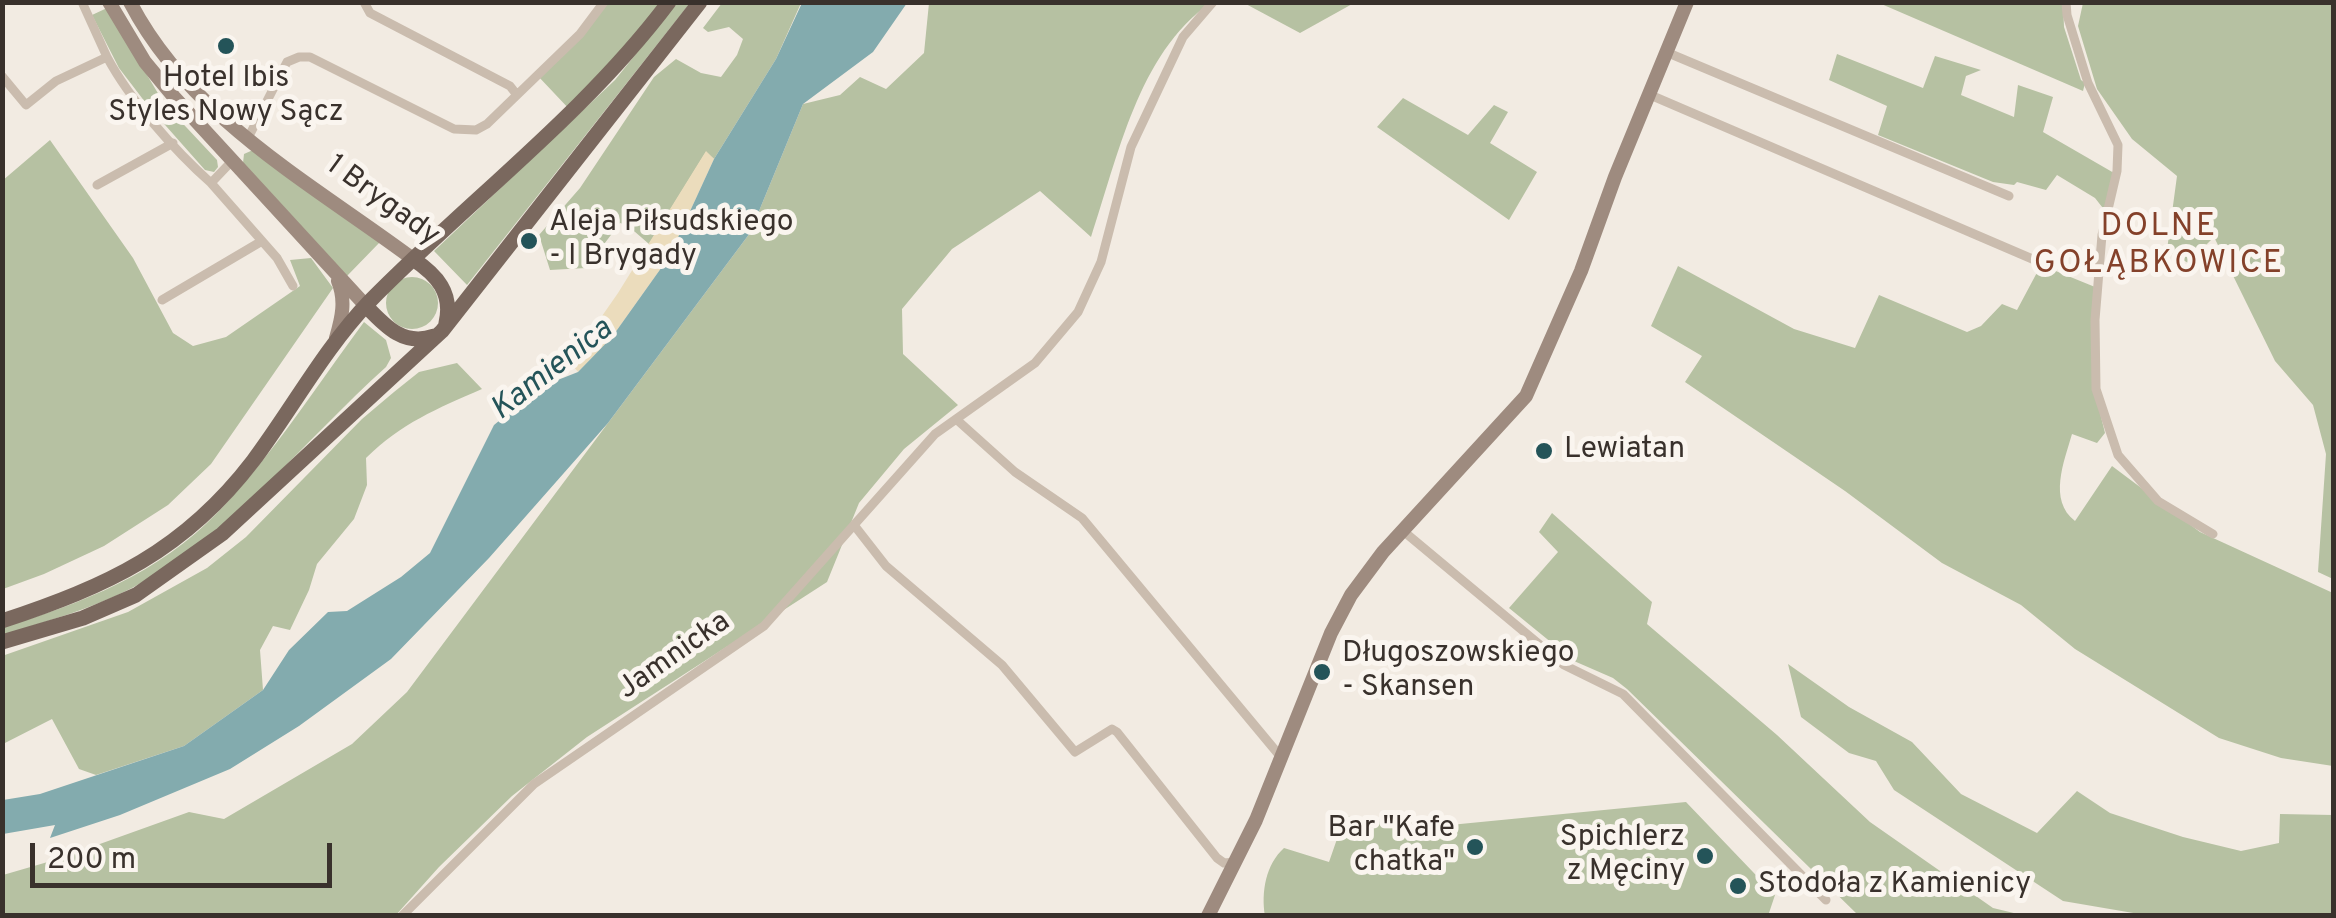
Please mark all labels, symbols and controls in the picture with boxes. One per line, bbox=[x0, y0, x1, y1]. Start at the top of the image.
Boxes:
marker: Hotel Ibis Styles Nowy Sącz bbox=[215, 35, 237, 57]
place label: Hotel Ibis Styles Nowy Sącz bbox=[108, 62, 344, 132]
street label: 1 Brygady bbox=[318, 149, 446, 255]
place label: Aleja Piłsudskiego - I Brygady bbox=[549, 206, 793, 276]
district label: DOLNE GOŁĄBKOWICE bbox=[2034, 210, 2284, 285]
marker: Aleja Piłsudskiego - I Brygady bbox=[518, 230, 540, 252]
water label: Kamienica bbox=[485, 312, 621, 430]
place label: Lewiatan bbox=[1564, 433, 1685, 469]
marker: Lewiatan bbox=[1533, 440, 1555, 462]
street label: Jamnicka bbox=[612, 605, 738, 709]
place label: Długoszowskiego - Skansen bbox=[1342, 637, 1574, 708]
marker: Długoszowskiego - Skansen bbox=[1311, 661, 1333, 683]
place label: Bar "Kafe chatka" bbox=[1328, 812, 1455, 882]
place label: Spichlerz z Męciny bbox=[1560, 821, 1685, 892]
scale bar bbox=[35, 823, 338, 885]
marker: Bar "Kafe chatka" bbox=[1464, 836, 1486, 858]
text: 200 m bbox=[47, 842, 136, 879]
marker: Spichlerz z Męciny bbox=[1694, 845, 1716, 867]
place label: Stodoła z Kamienicy bbox=[1758, 868, 2031, 904]
marker: Stodoła z Kamienicy bbox=[1727, 875, 1749, 897]

